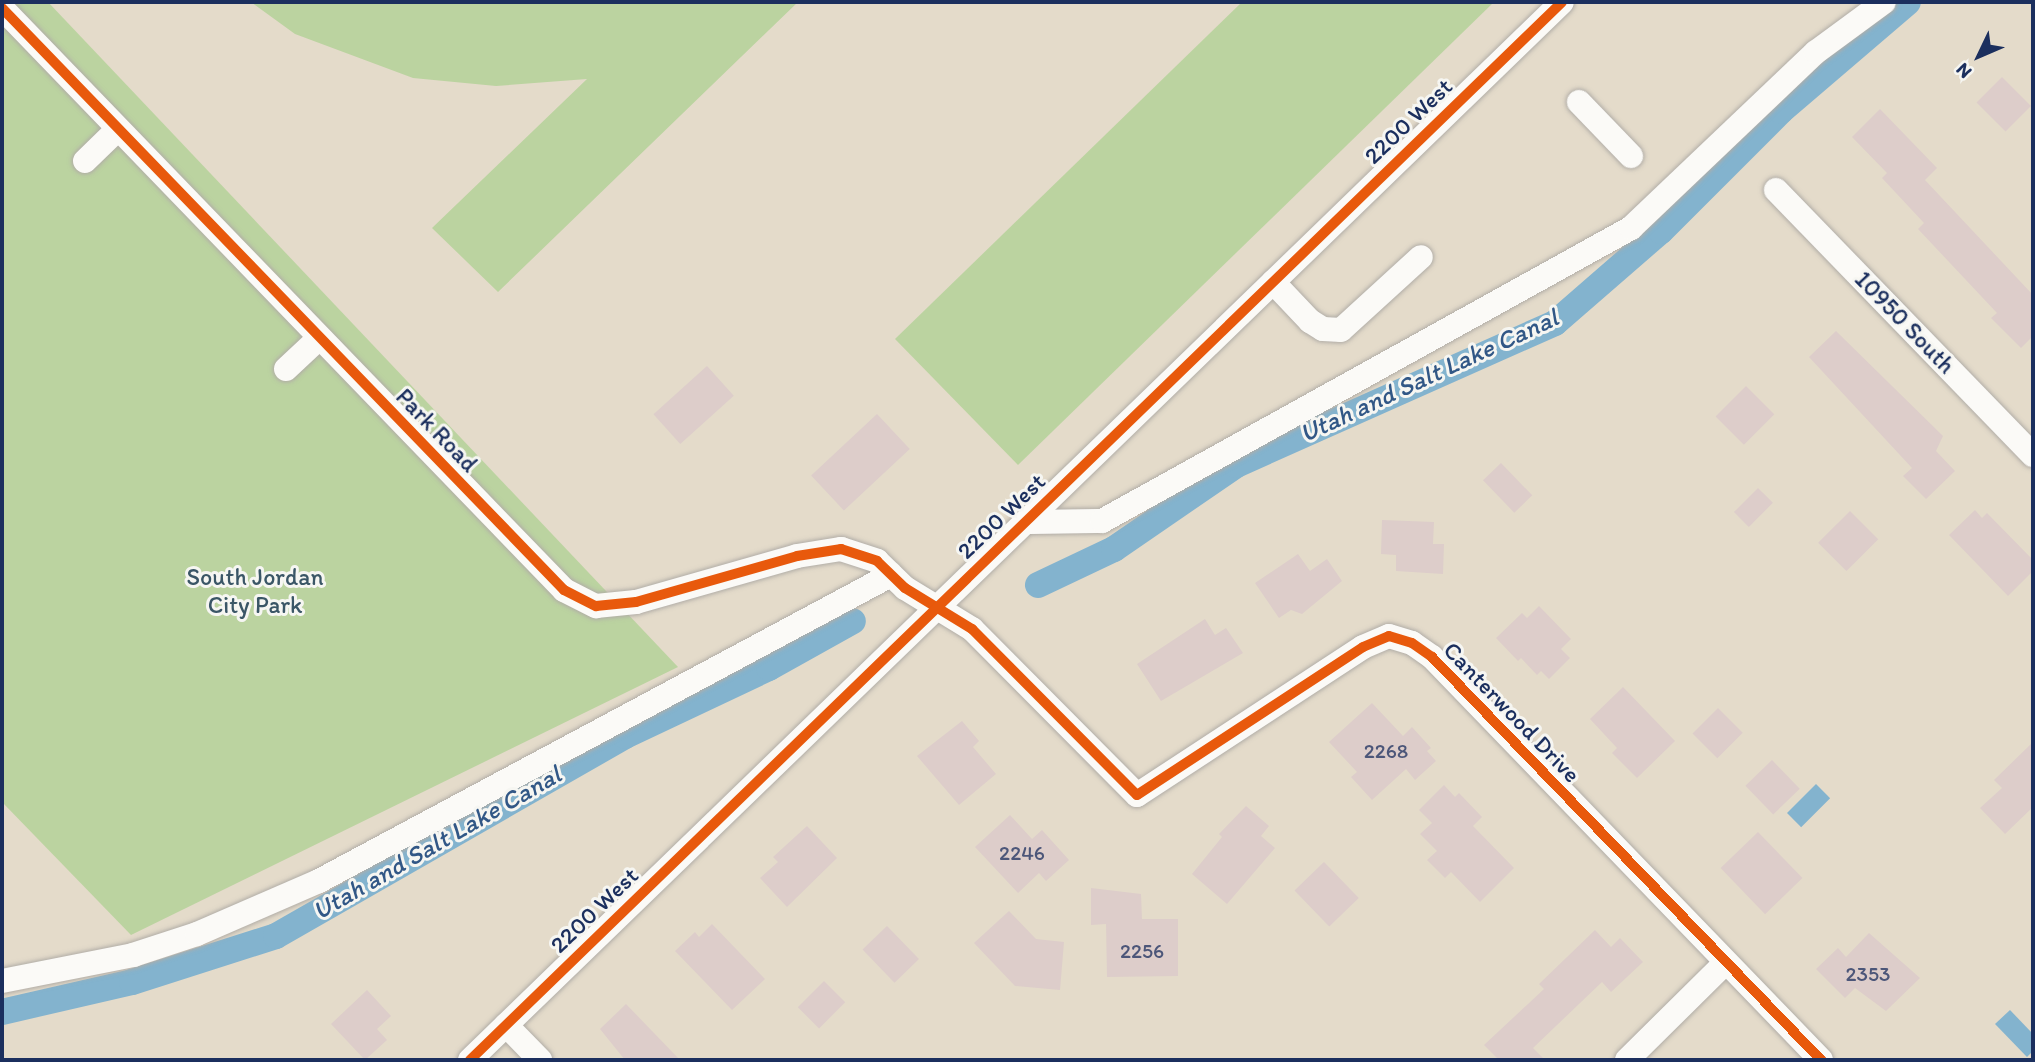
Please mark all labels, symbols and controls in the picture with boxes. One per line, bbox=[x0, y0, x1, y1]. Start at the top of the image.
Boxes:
north arrow bbox=[1944, 21, 2014, 91]
text: N bbox=[1951, 58, 1976, 84]
street label: 2200 West bbox=[1358, 72, 1458, 170]
street label: 10950 South bbox=[1849, 265, 1961, 379]
water label: Utah and Salt Lake Canal bbox=[1295, 302, 1563, 450]
street label: Park Road bbox=[390, 382, 484, 478]
street label: 2200 West bbox=[951, 467, 1051, 565]
park label: South Jordan City Park bbox=[187, 563, 323, 619]
street label: Canterwood Drive bbox=[1438, 636, 1586, 788]
house number: 2268 bbox=[1364, 738, 1408, 764]
water label: Utah and Salt Lake Canal bbox=[307, 759, 567, 927]
house number: 2246 bbox=[999, 840, 1045, 866]
street label: 2200 West bbox=[544, 861, 644, 959]
house number: 2256 bbox=[1120, 938, 1164, 964]
house number: 2353 bbox=[1846, 961, 1890, 987]

